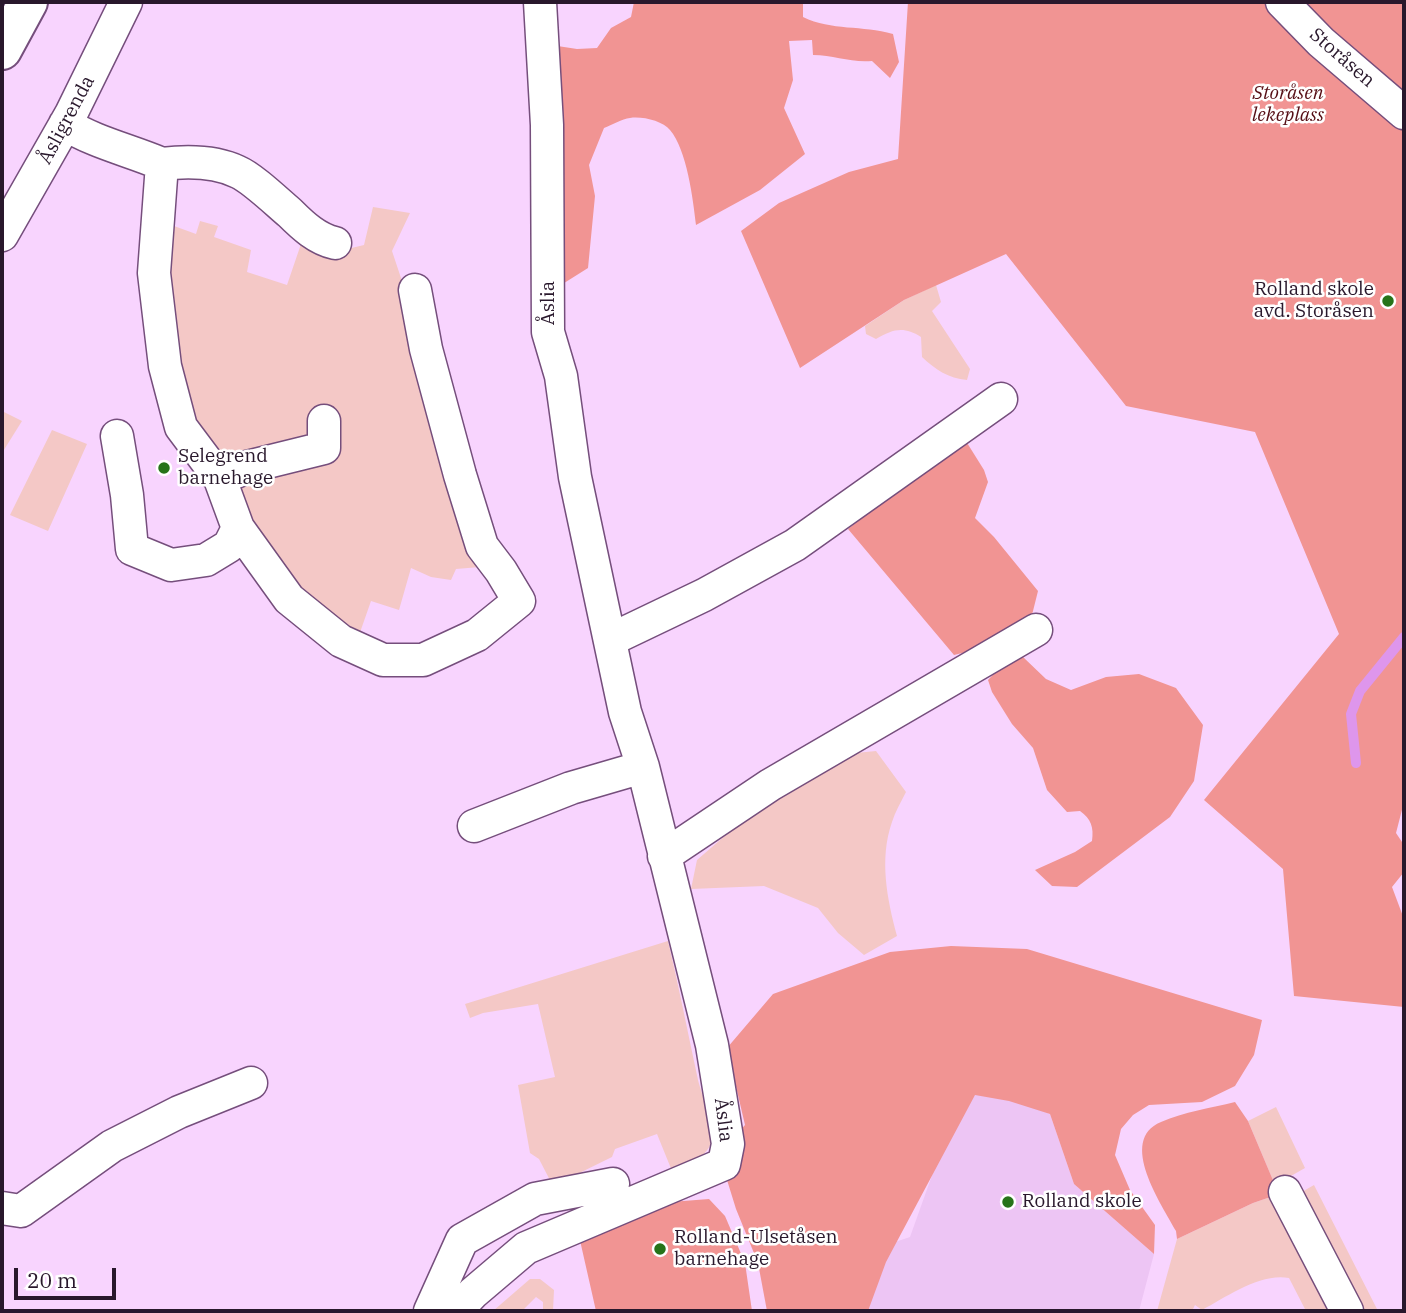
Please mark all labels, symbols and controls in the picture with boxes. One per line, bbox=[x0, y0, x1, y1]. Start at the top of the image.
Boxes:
street label: Storåsen bbox=[1305, 23, 1379, 93]
street label: Åsligrenda bbox=[34, 72, 100, 168]
park label: Storåsen lekeplass bbox=[1252, 83, 1324, 127]
place label: Rolland skole avd. Storåsen bbox=[1254, 279, 1374, 323]
street label: Åslia bbox=[538, 281, 560, 325]
marker: Rolland skole avd. Storåsen bbox=[1380, 293, 1396, 309]
place label: Selegrend barnehage bbox=[178, 446, 273, 490]
marker: Selegrend barnehage bbox=[156, 460, 172, 476]
street label: Åslia bbox=[709, 1097, 737, 1143]
place label: Rolland skole bbox=[1022, 1191, 1142, 1213]
marker: Rolland skole bbox=[1000, 1194, 1016, 1210]
place label: Rolland-Ulsetåsen barnehage bbox=[674, 1227, 838, 1271]
marker: Rolland-Ulsetåsen barnehage bbox=[652, 1241, 668, 1257]
scale bar bbox=[18, 1254, 119, 1298]
text: 20 m bbox=[27, 1266, 77, 1294]

